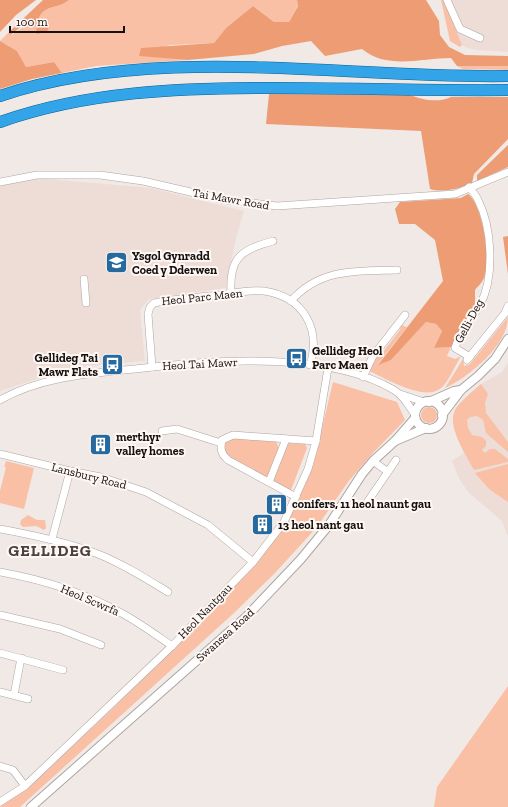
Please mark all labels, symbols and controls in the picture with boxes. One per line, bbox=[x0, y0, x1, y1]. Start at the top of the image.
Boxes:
scale bar bbox=[10, 8, 124, 34]
text: 100 m bbox=[16, 15, 48, 29]
street label: Tai Mawr Road bbox=[192, 185, 271, 213]
place label: Ysgol Gynradd Coed y Dderwen bbox=[132, 249, 217, 277]
school or university icon: Ysgol Gynradd Coed y Dderwen bbox=[103, 250, 129, 276]
street label: Heol Parc Maen bbox=[161, 286, 243, 308]
street label: Gelli-Deg bbox=[452, 296, 487, 346]
place label: Gellideg Heol Parc Maen bbox=[312, 344, 383, 372]
bus stop icon: Gellideg Heol Parc Maen bbox=[284, 345, 310, 371]
place label: Gellideg Tai Mawr Flats bbox=[35, 351, 98, 379]
bus stop icon: Gellideg Tai Mawr Flats bbox=[100, 352, 126, 378]
street label: Heol Tai Mawr bbox=[162, 355, 238, 373]
place label: merthyr valley homes bbox=[116, 430, 185, 458]
building icon: merthyr valley homes bbox=[87, 431, 113, 457]
street label: Lansbury Road bbox=[50, 460, 128, 492]
building icon: conifers, 11 heol naunt gau bbox=[263, 491, 289, 517]
place label: conifers, 11 heol naunt gau bbox=[292, 497, 431, 511]
building icon: 13 heol nant gau bbox=[250, 512, 276, 538]
place label: 13 heol nant gau bbox=[278, 518, 363, 532]
district label: GELLIDEG bbox=[8, 541, 92, 560]
street label: Heol Nantgau bbox=[175, 580, 235, 642]
street label: Heol Scwrfa bbox=[59, 581, 122, 619]
street label: Swansea Road bbox=[193, 605, 257, 665]

